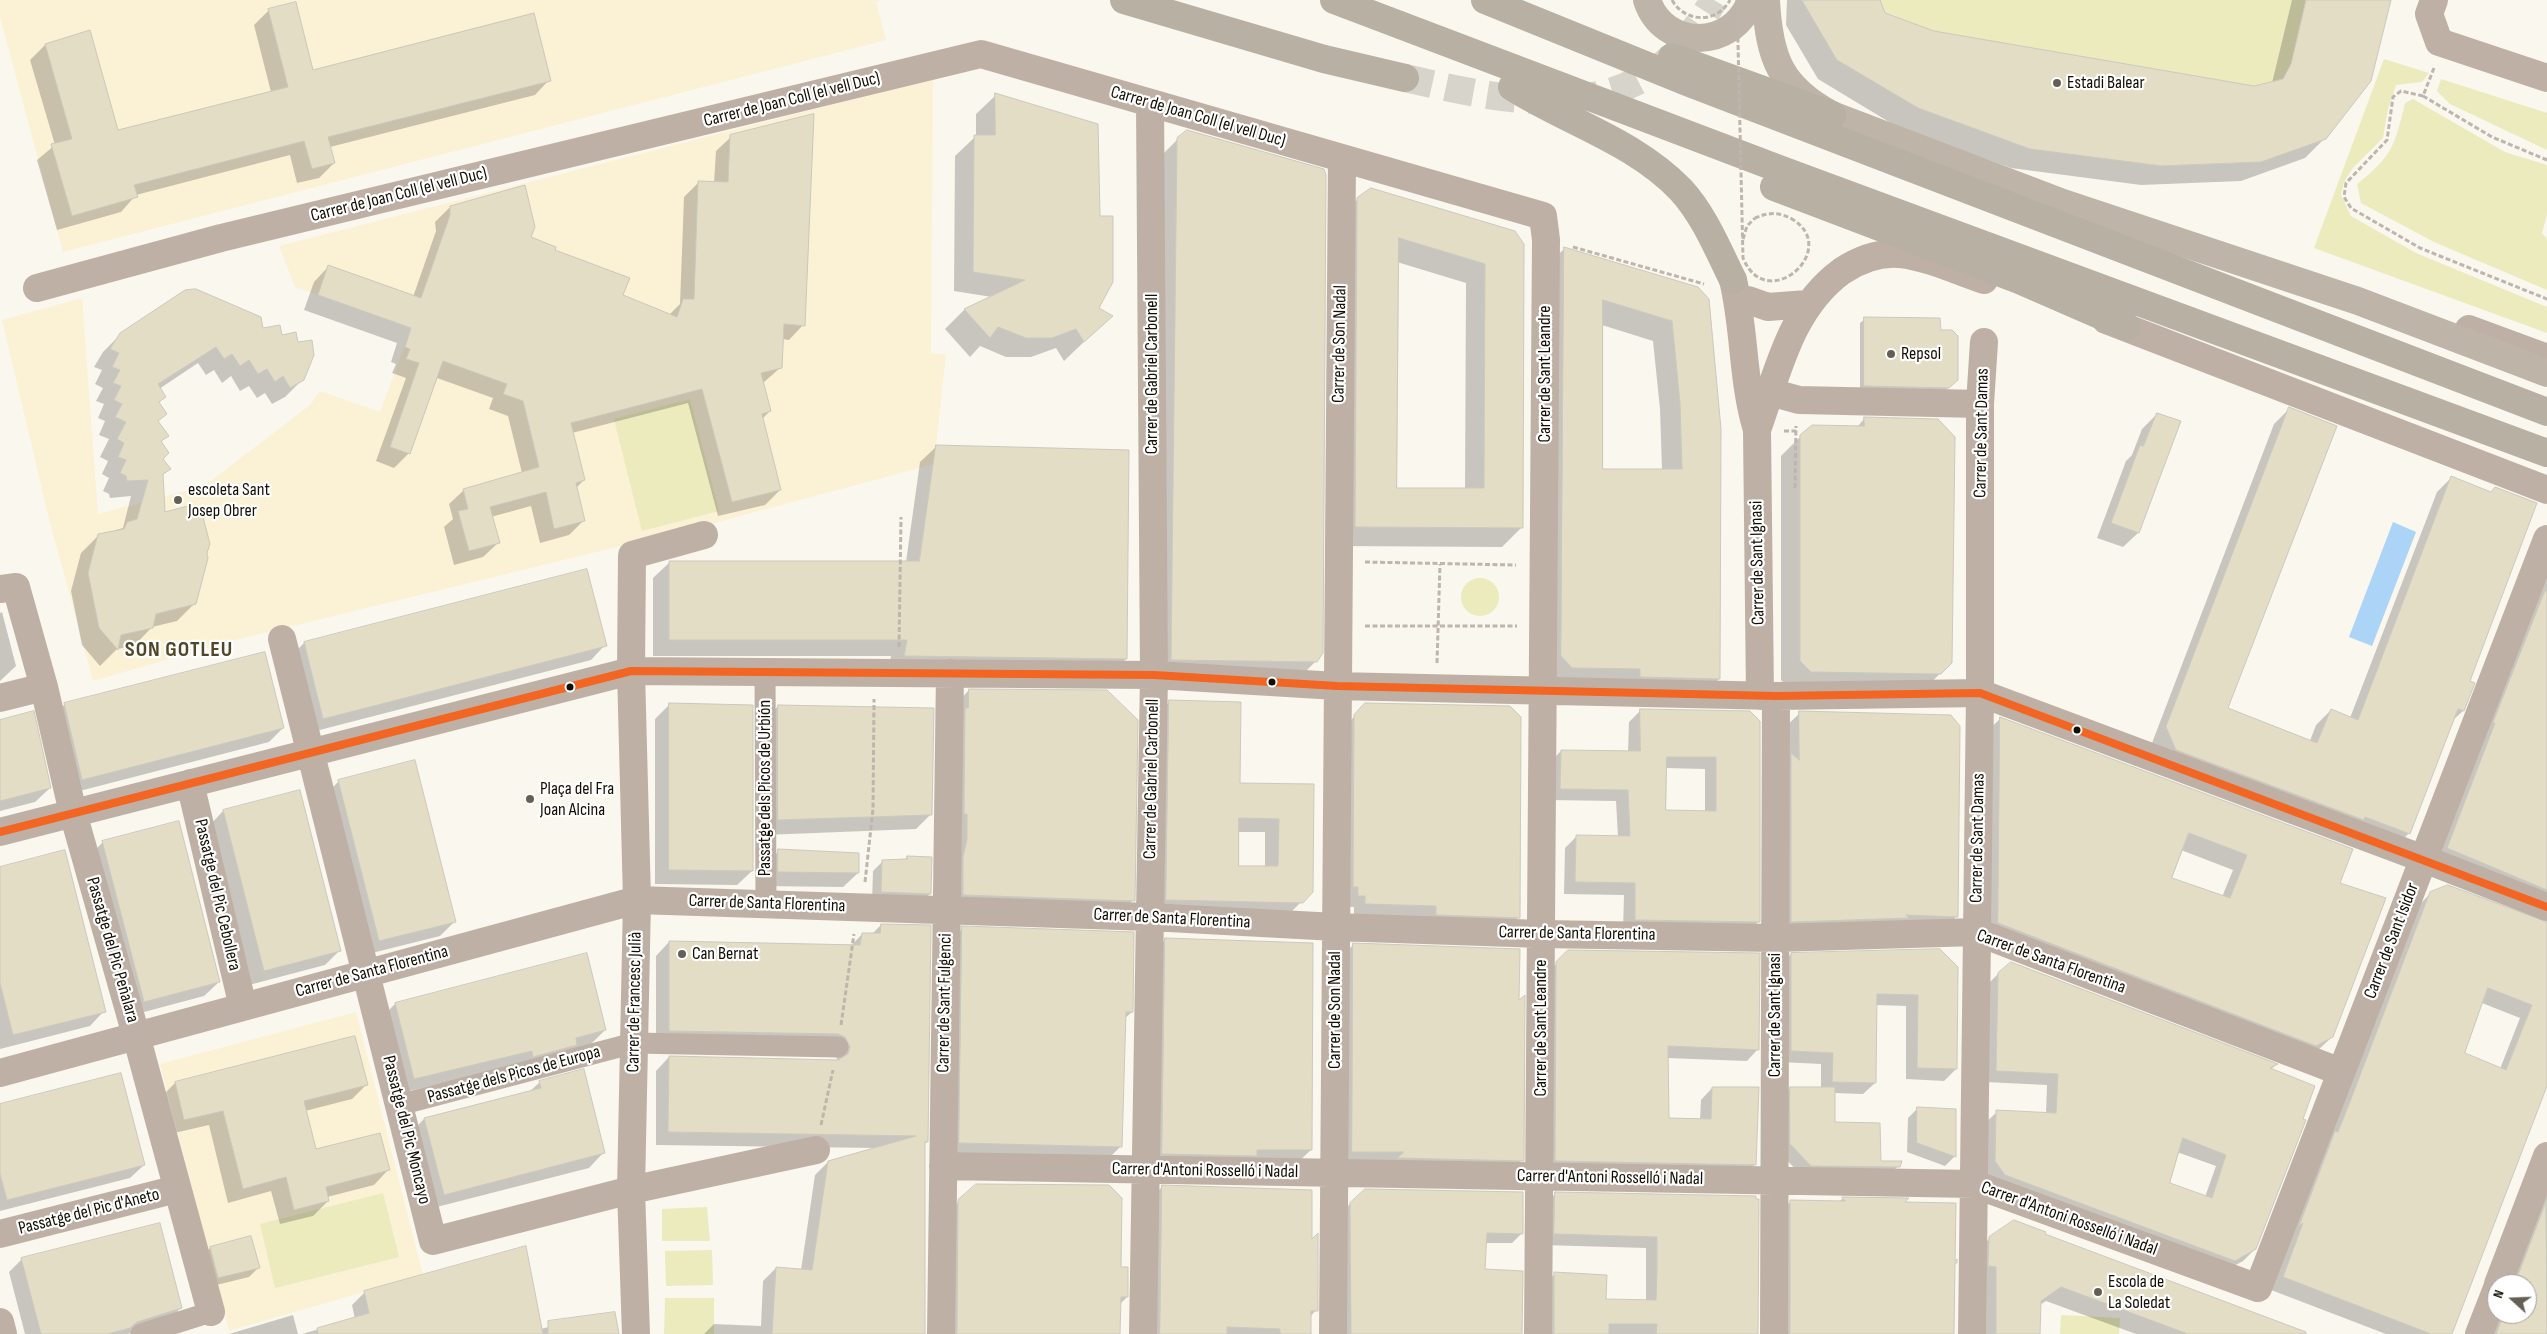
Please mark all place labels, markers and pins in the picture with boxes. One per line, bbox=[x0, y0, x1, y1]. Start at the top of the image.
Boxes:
place label: Estadi Balear bbox=[2067, 72, 2145, 94]
marker: Estadi Balear bbox=[2051, 77, 2063, 89]
place label: Repsol bbox=[1901, 343, 1941, 365]
marker: Repsol bbox=[1885, 348, 1897, 360]
place label: escoleta Sant Josep Obrer bbox=[188, 479, 270, 522]
marker: escoleta Sant Josep Obrer bbox=[172, 494, 184, 506]
unlabelled marker bbox=[1267, 677, 1277, 687]
unlabelled marker bbox=[565, 682, 575, 692]
unlabelled marker bbox=[2072, 725, 2082, 735]
place label: Plaça del Fra Joan Alcina bbox=[540, 778, 614, 821]
marker: Plaça del Fra Joan Alcina bbox=[524, 793, 536, 805]
place label: Can Bernat bbox=[692, 943, 758, 965]
marker: Can Bernat bbox=[676, 948, 688, 960]
place label: Escola de La Soledat bbox=[2108, 1271, 2170, 1314]
marker: Escola de La Soledat bbox=[2092, 1286, 2104, 1298]

